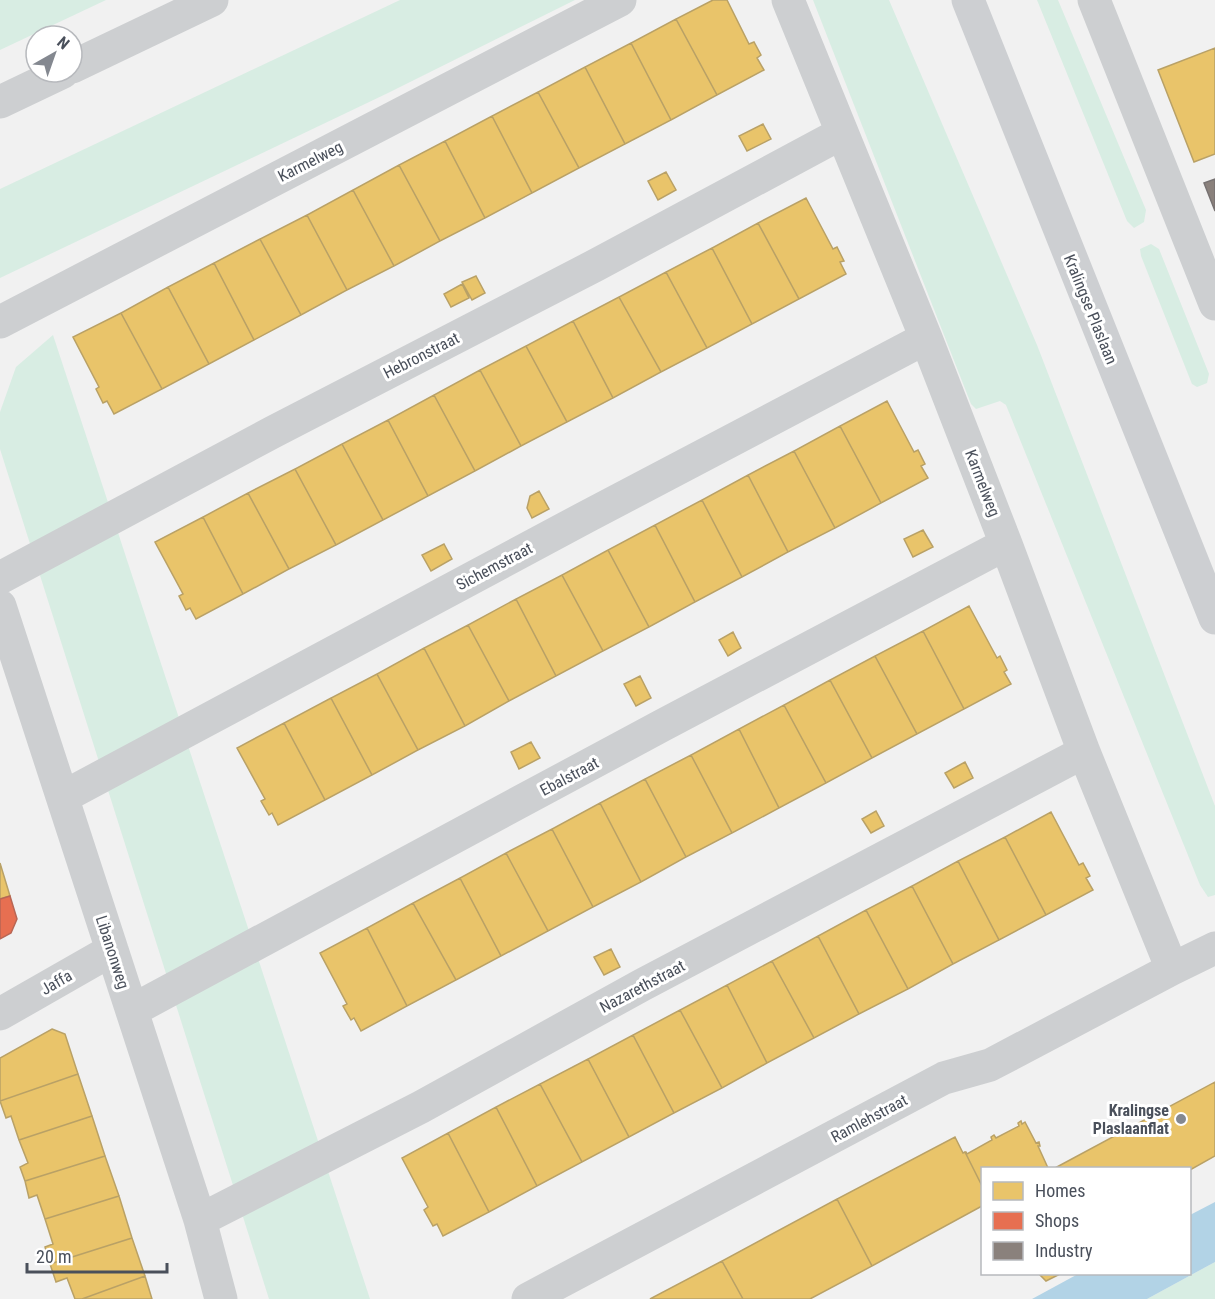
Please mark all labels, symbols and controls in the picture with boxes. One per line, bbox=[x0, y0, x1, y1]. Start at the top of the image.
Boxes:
north arrow bbox=[24, 24, 84, 84]
text: N bbox=[53, 32, 73, 53]
street label: Karmelweg bbox=[275, 137, 346, 186]
street label: Kralingse Plaslaan bbox=[1060, 252, 1121, 367]
street label: Hebronstraat bbox=[380, 328, 463, 383]
street label: Karmelweg bbox=[961, 447, 1004, 519]
street label: Sichemstraat bbox=[453, 538, 536, 594]
street label: Ebalstraat bbox=[537, 753, 602, 800]
street label: Libanonweg bbox=[92, 913, 133, 991]
street label: Nazarethstraat bbox=[596, 956, 688, 1017]
street label: Jaffa bbox=[37, 966, 75, 999]
street label: Ramlehstraat bbox=[828, 1090, 911, 1146]
place label: Kralingse Plaslaanflat bbox=[1093, 1101, 1169, 1138]
marker: Kralingse Plaslaanflat bbox=[1174, 1112, 1188, 1126]
legend bbox=[981, 1167, 1191, 1275]
text: Homes bbox=[1035, 1180, 1085, 1201]
text: Shops bbox=[1035, 1210, 1079, 1231]
scale bar bbox=[27, 1236, 166, 1274]
text: Industry bbox=[1035, 1240, 1093, 1261]
text: 20 m bbox=[36, 1246, 71, 1267]

